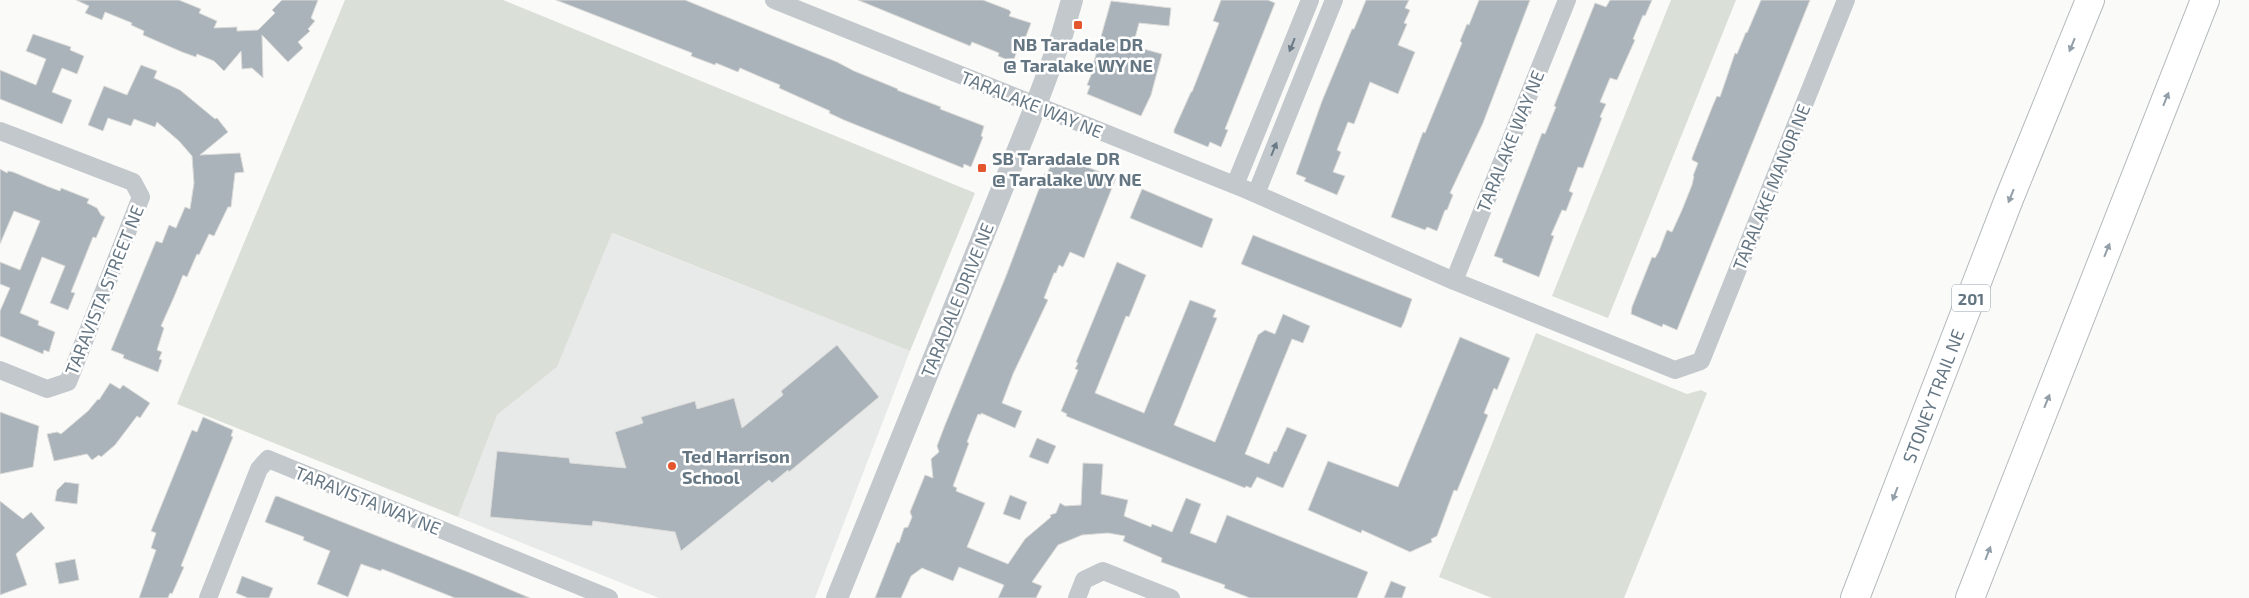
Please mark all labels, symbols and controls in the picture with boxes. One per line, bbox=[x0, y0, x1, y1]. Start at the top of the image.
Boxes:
marker: NB Taradale DR @ Taralake WY NE bbox=[1072, 19, 1084, 31]
place label: NB Taradale DR @ Taralake WY NE bbox=[1003, 33, 1153, 76]
one-way arrow bbox=[1287, 38, 1295, 52]
one-way arrow bbox=[2068, 38, 2076, 53]
street label: TARALAKE WAY NE bbox=[958, 65, 1106, 143]
street label: TARALAKE WAY NE bbox=[1471, 67, 1549, 215]
one-way arrow bbox=[2163, 92, 2171, 106]
street label: TARALAKE MANOR NE bbox=[1728, 101, 1814, 273]
one-way arrow bbox=[1271, 142, 1279, 156]
place label: SB Taradale DR @ Taralake WY NE bbox=[992, 147, 1142, 190]
marker: SB Taradale DR @ Taralake WY NE bbox=[976, 162, 988, 174]
one-way arrow bbox=[2006, 189, 2014, 203]
street label: TARAVISTA STREET NE bbox=[60, 202, 148, 378]
street label: TARADALE DRIVE NE bbox=[916, 219, 998, 381]
one-way arrow bbox=[2103, 242, 2111, 257]
road number: 201 bbox=[1952, 284, 1990, 312]
street label: STONEY TRAIL NE bbox=[1897, 326, 1969, 466]
one-way arrow bbox=[2043, 393, 2051, 408]
place label: Ted Harrison School bbox=[682, 445, 790, 488]
marker: Ted Harrison School bbox=[666, 460, 678, 472]
street label: TARAVISTA WAY NE bbox=[292, 461, 444, 539]
one-way arrow bbox=[1891, 487, 1899, 502]
one-way arrow bbox=[1985, 545, 1992, 560]

